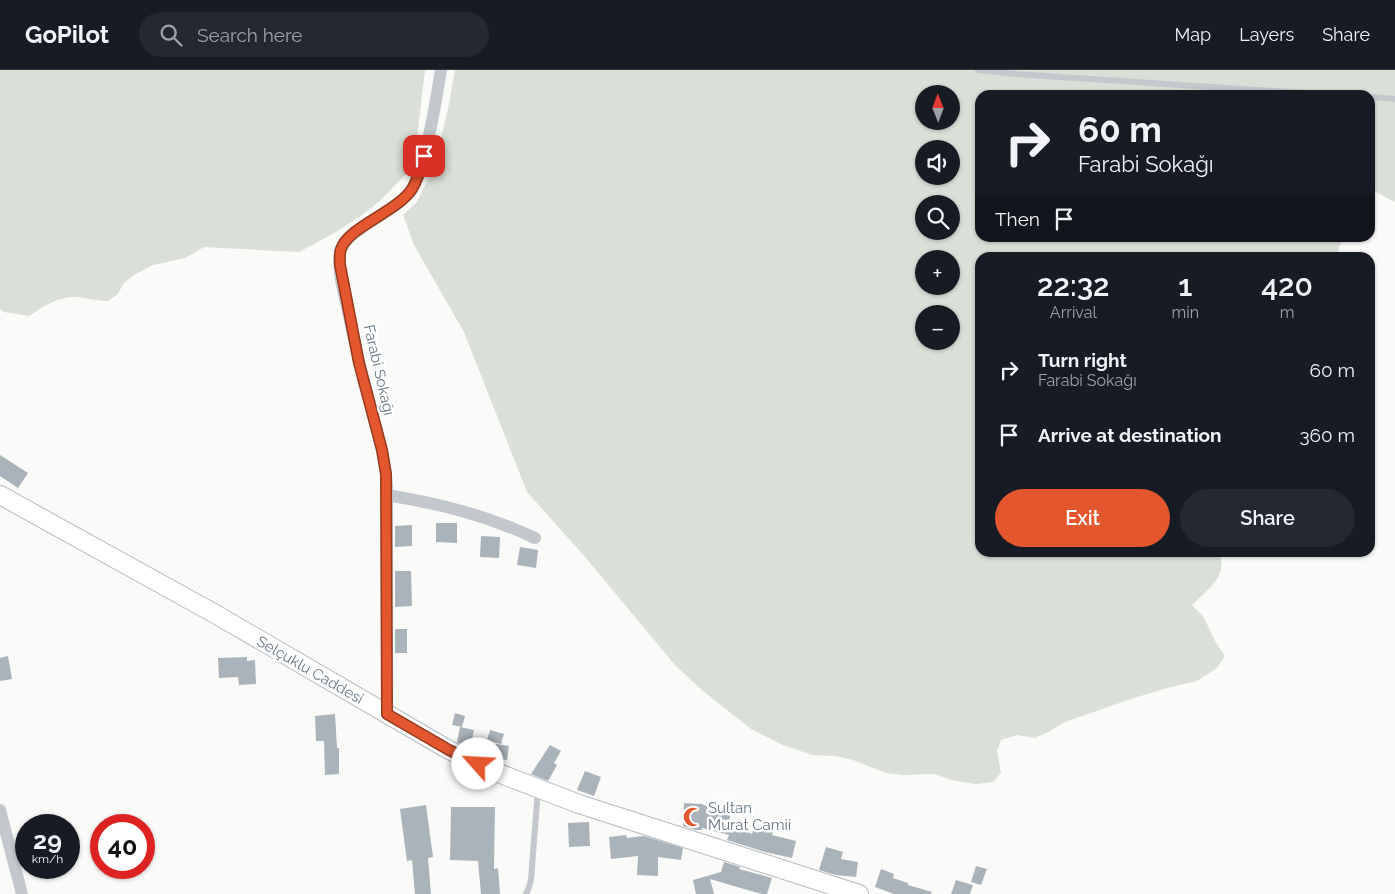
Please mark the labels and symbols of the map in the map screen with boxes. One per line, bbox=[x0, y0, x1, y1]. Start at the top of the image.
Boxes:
north arrow bbox=[915, 85, 960, 130]
pin bbox=[403, 135, 445, 177]
street label: Farabi Sokağı bbox=[360, 323, 398, 417]
street label: Selçuklu Caddesi bbox=[253, 632, 367, 708]
position arrow bbox=[451, 737, 503, 789]
place label: Sultan Murat Camii bbox=[708, 799, 791, 834]
mosque icon: Sultan Murat Camii bbox=[682, 806, 704, 828]
speed limit sign: 40 bbox=[90, 814, 155, 879]

